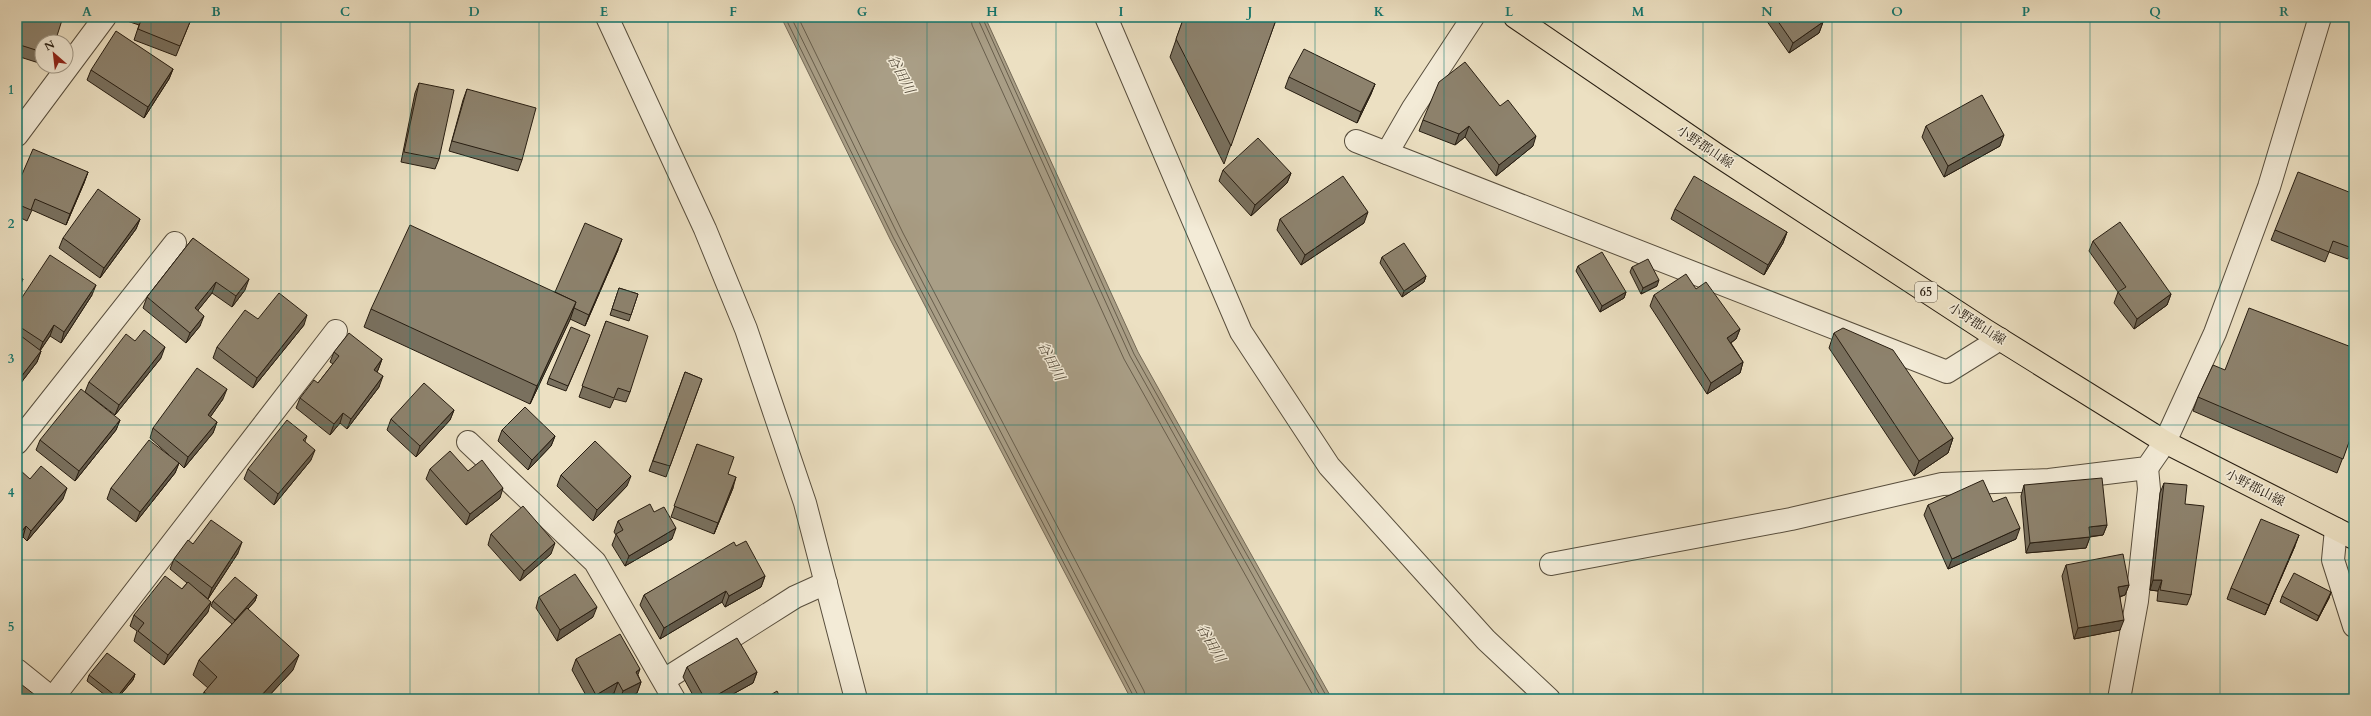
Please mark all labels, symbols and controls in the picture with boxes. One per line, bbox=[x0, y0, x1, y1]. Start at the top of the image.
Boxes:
text: A bbox=[82, 3, 92, 21]
text: B bbox=[211, 3, 221, 21]
text: C bbox=[340, 3, 350, 21]
text: D bbox=[468, 3, 480, 21]
text: E bbox=[600, 3, 608, 21]
text: F bbox=[729, 3, 737, 21]
text: G bbox=[857, 3, 868, 21]
text: H bbox=[986, 3, 998, 21]
text: I bbox=[1118, 3, 1124, 21]
text: J bbox=[1246, 3, 1253, 21]
text: K bbox=[1374, 3, 1385, 21]
text: L bbox=[1505, 3, 1514, 21]
text: M bbox=[1632, 3, 1645, 21]
text: N bbox=[1761, 3, 1773, 21]
text: O bbox=[1891, 3, 1903, 21]
text: P bbox=[2022, 3, 2030, 21]
text: Q bbox=[2149, 3, 2161, 21]
text: R bbox=[2279, 3, 2289, 21]
north arrow bbox=[34, 34, 74, 74]
text: N bbox=[42, 37, 58, 54]
water label: 谷田川 bbox=[883, 51, 920, 99]
text: 1 bbox=[8, 81, 14, 99]
street label: 小野郡山線 bbox=[1673, 121, 1737, 173]
text: 2 bbox=[8, 215, 15, 233]
road number: 65 bbox=[1915, 282, 1937, 302]
street label: 小野郡山線 bbox=[1945, 299, 2009, 349]
water label: 谷田川 bbox=[1033, 338, 1070, 386]
text: 3 bbox=[8, 350, 15, 368]
street label: 小野郡山線 bbox=[2222, 465, 2288, 511]
text: 4 bbox=[8, 484, 15, 502]
text: 5 bbox=[8, 618, 14, 636]
water label: 谷田川 bbox=[1192, 620, 1231, 668]

